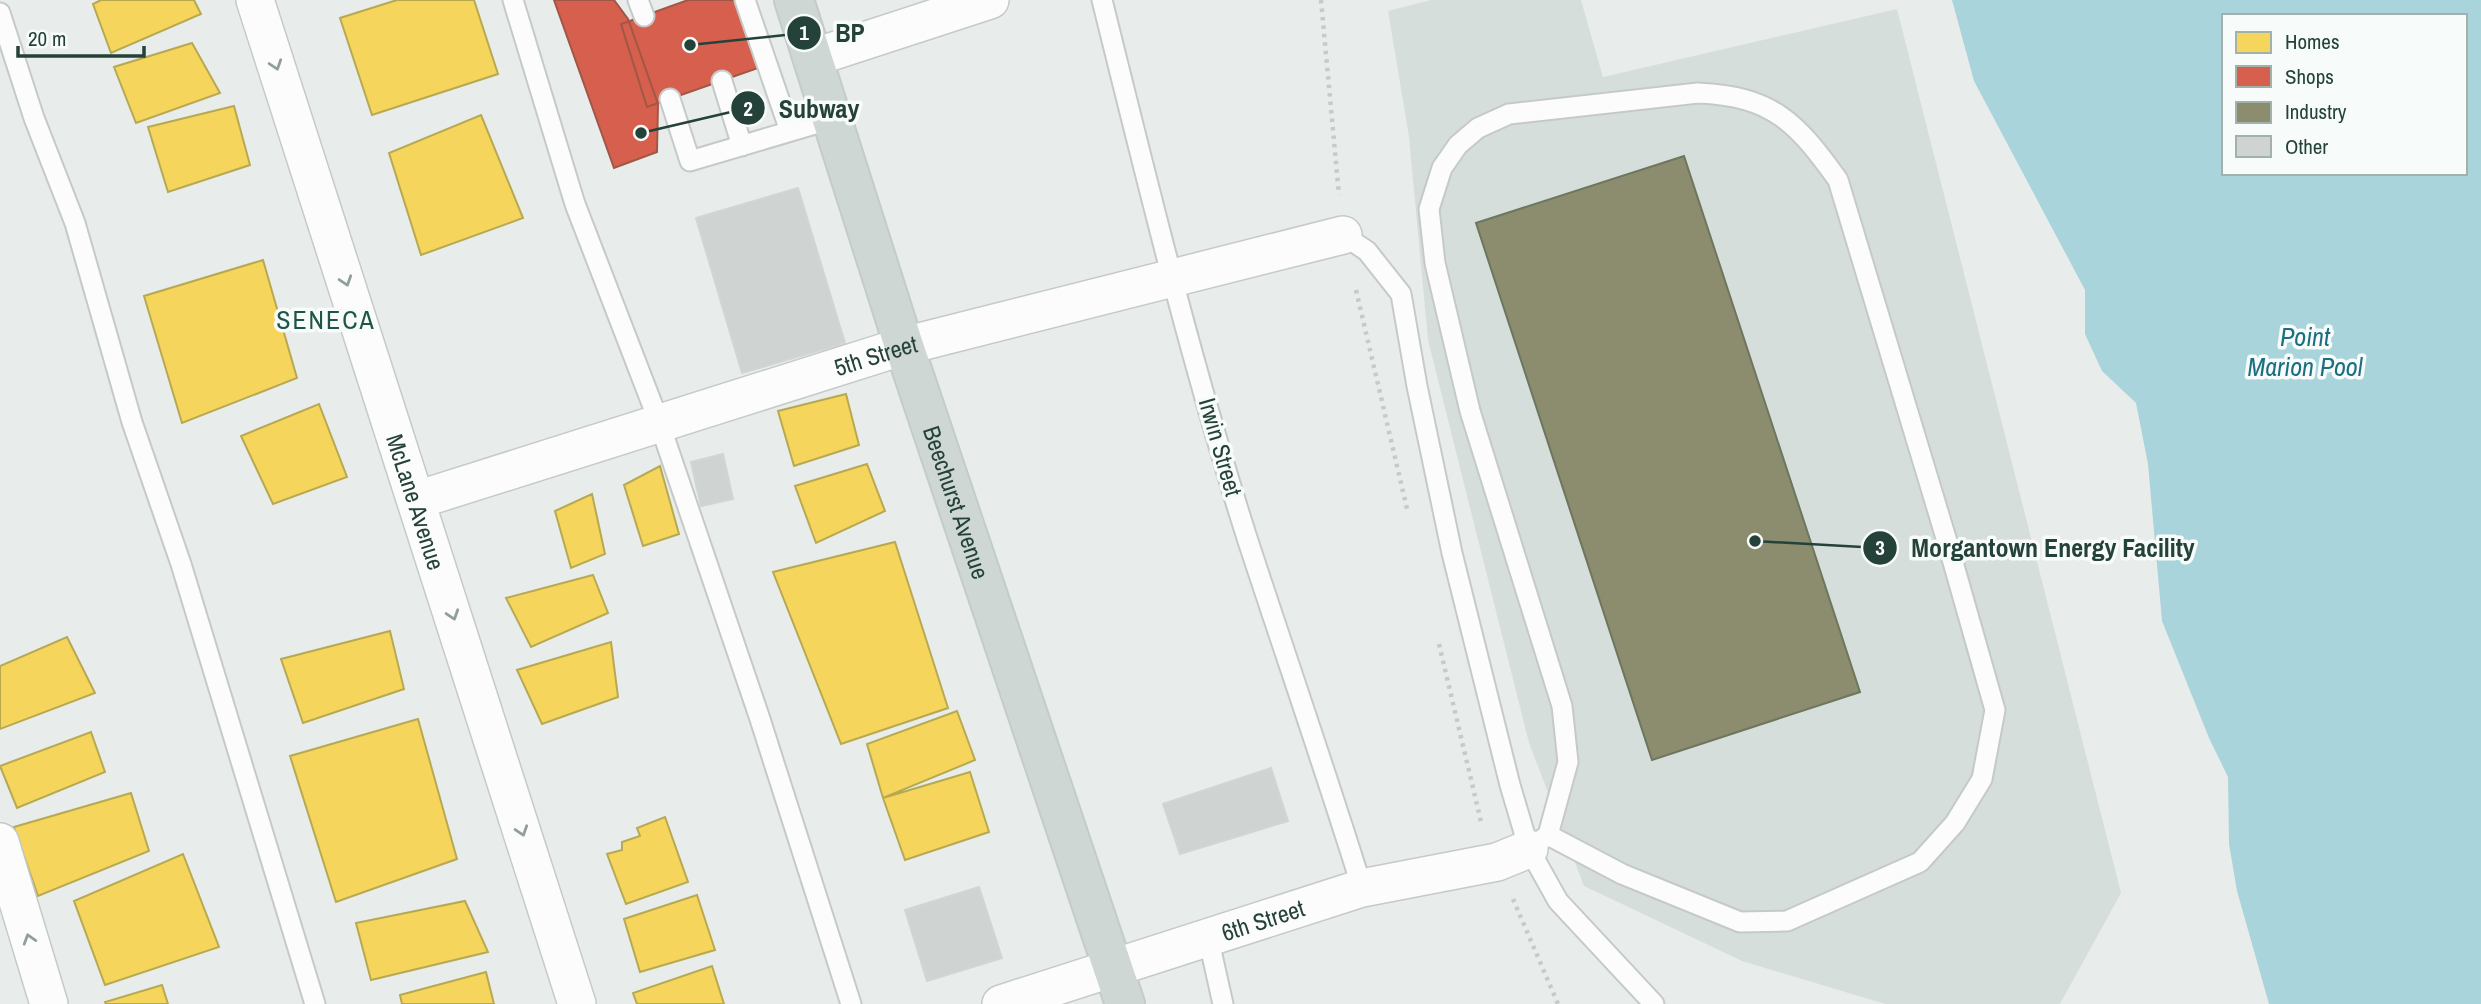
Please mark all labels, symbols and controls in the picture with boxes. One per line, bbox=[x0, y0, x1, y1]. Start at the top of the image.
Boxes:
callout: BP bbox=[786, 9, 879, 56]
scale bar bbox=[18, 14, 144, 58]
legend bbox=[2222, 14, 2467, 175]
text: BP bbox=[835, 15, 865, 50]
text: 1 bbox=[799, 18, 809, 47]
text: 20 m bbox=[28, 24, 66, 53]
text: Homes bbox=[2285, 27, 2340, 56]
one-way arrow bbox=[268, 58, 282, 71]
text: Shops bbox=[2285, 62, 2334, 91]
callout: Subway bbox=[730, 85, 874, 132]
text: Subway bbox=[779, 91, 859, 126]
text: 2 bbox=[743, 94, 753, 123]
text: Industry bbox=[2285, 97, 2347, 126]
text: Other bbox=[2285, 132, 2328, 161]
one-way arrow bbox=[338, 275, 353, 287]
district label: SENECA bbox=[276, 302, 376, 337]
water label: Point Marion Pool bbox=[2248, 319, 2364, 384]
street label: 5th Street bbox=[830, 327, 921, 383]
street label: Irwin Street bbox=[1192, 394, 1250, 500]
street label: Beechurst Avenue bbox=[916, 422, 997, 583]
street label: McLane Avenue bbox=[379, 430, 453, 574]
callout: Morgantown Energy Facility bbox=[1862, 524, 2208, 571]
text: Morgantown Energy Facility bbox=[1911, 530, 2195, 565]
text: 3 bbox=[1875, 533, 1885, 562]
one-way arrow bbox=[445, 608, 460, 620]
one-way arrow bbox=[514, 825, 528, 837]
street label: 6th Street bbox=[1217, 891, 1309, 948]
one-way arrow bbox=[23, 933, 38, 945]

